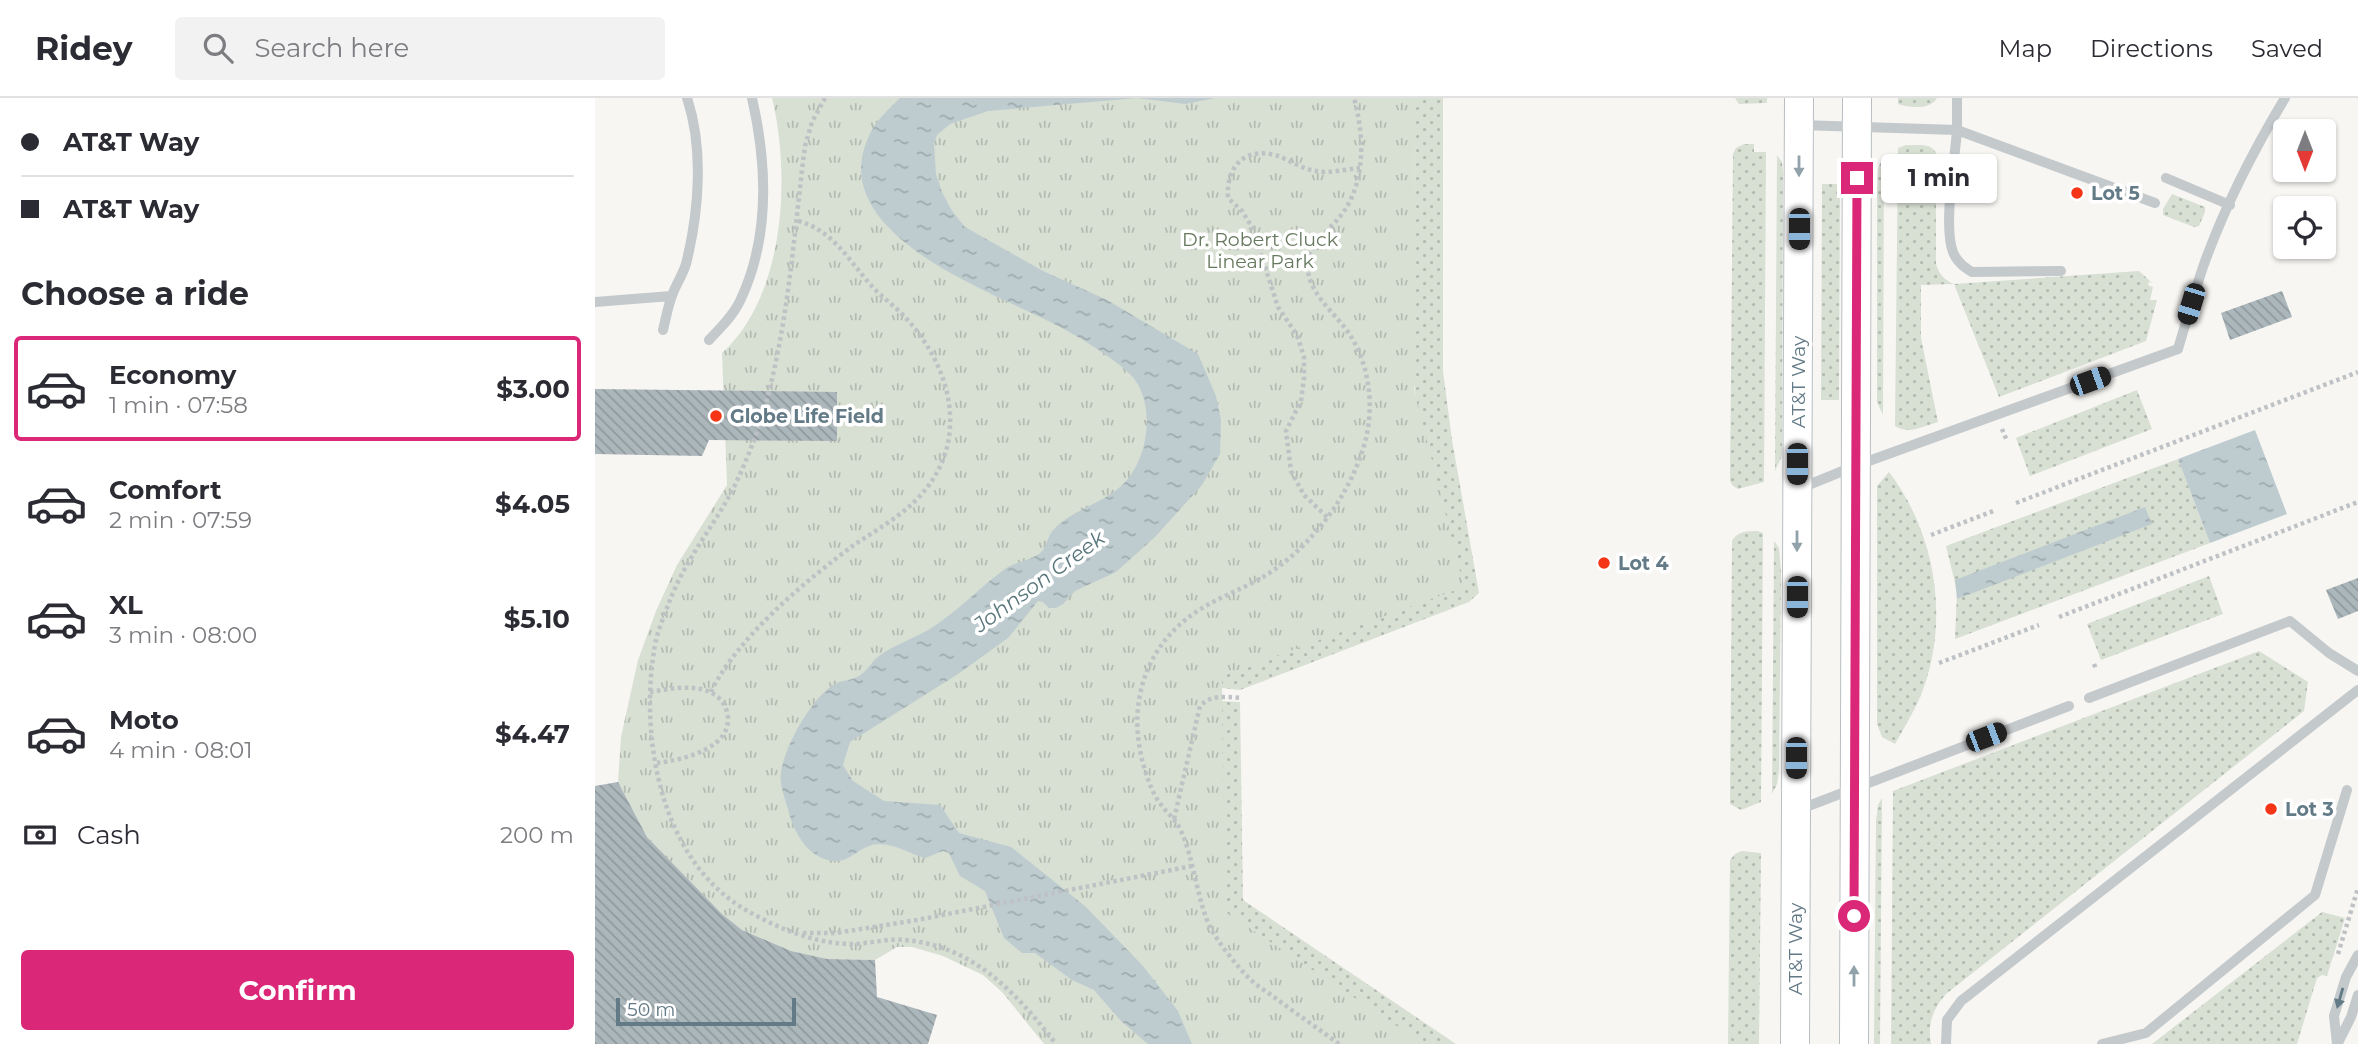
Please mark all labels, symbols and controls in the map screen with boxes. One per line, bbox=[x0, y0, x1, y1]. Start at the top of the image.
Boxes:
search box bbox=[175, 17, 665, 80]
text: Ridey bbox=[35, 28, 133, 68]
icon: search bbox=[199, 29, 237, 67]
text: Search here bbox=[255, 32, 409, 64]
text: Map bbox=[1999, 34, 2052, 63]
text: Directions bbox=[2090, 34, 2213, 63]
text: Saved bbox=[2251, 34, 2323, 63]
north arrow bbox=[2273, 119, 2336, 182]
map controls bbox=[2273, 119, 2336, 259]
text: AT&T Way bbox=[63, 126, 199, 158]
callout: 1 min bbox=[1881, 154, 1997, 202]
one-way arrow bbox=[1793, 155, 1805, 177]
route end bbox=[1841, 162, 1873, 194]
text: 1 min bbox=[1908, 164, 1970, 192]
place label: Lot 5 bbox=[2091, 182, 2140, 205]
marker: Lot 5 bbox=[2069, 185, 2085, 201]
text: AT&T Way bbox=[63, 193, 199, 225]
button: locate bbox=[2273, 196, 2336, 259]
car bbox=[1789, 208, 1810, 250]
park label: Dr. Robert Cluck Linear Park bbox=[1182, 228, 1339, 273]
text: Choose a ride bbox=[21, 274, 249, 313]
car bbox=[2175, 281, 2208, 327]
street label: AT&T Way bbox=[1787, 335, 1810, 428]
icon: car bbox=[25, 357, 88, 420]
text: Economy bbox=[109, 359, 236, 391]
car bbox=[2067, 364, 2114, 398]
text: $3.00 bbox=[496, 373, 570, 405]
text: 1 min · 07:58 bbox=[109, 391, 248, 419]
place label: Globe Life Field bbox=[730, 405, 884, 428]
marker: Globe Life Field bbox=[708, 408, 724, 424]
car bbox=[1787, 443, 1808, 485]
icon: car bbox=[25, 472, 88, 535]
text: Comfort bbox=[109, 474, 221, 506]
text: $4.05 bbox=[495, 488, 570, 520]
text: 2 min · 07:59 bbox=[109, 506, 252, 534]
water label: Johnson Creek bbox=[968, 524, 1111, 638]
one-way arrow bbox=[1791, 530, 1803, 552]
place label: Lot 4 bbox=[1618, 552, 1669, 575]
marker: Lot 4 bbox=[1596, 555, 1612, 571]
car bbox=[1787, 576, 1808, 618]
icon: car bbox=[25, 587, 88, 650]
text: XL bbox=[109, 589, 143, 621]
text: $5.10 bbox=[504, 603, 570, 635]
text: 3 min · 08:00 bbox=[109, 621, 257, 649]
icon: car bbox=[25, 702, 88, 765]
text: Moto bbox=[109, 704, 179, 736]
text: $4.47 bbox=[495, 718, 570, 750]
car bbox=[1963, 720, 2010, 754]
text: 4 min · 08:01 bbox=[109, 736, 253, 764]
car bbox=[1786, 737, 1807, 779]
place label: Lot 3 bbox=[2285, 798, 2334, 821]
marker: Lot 3 bbox=[2263, 801, 2279, 817]
icon: cash bbox=[21, 816, 59, 854]
text: Cash bbox=[77, 819, 141, 851]
text: 200 m bbox=[500, 821, 574, 849]
route start bbox=[1838, 900, 1870, 932]
street label: AT&T Way bbox=[1784, 902, 1807, 995]
button: Confirm bbox=[21, 950, 574, 1030]
one-way arrow bbox=[1848, 965, 1860, 987]
one-way arrow bbox=[2334, 988, 2344, 1009]
scale bar bbox=[616, 995, 796, 1027]
text: 50 m bbox=[627, 998, 675, 1021]

